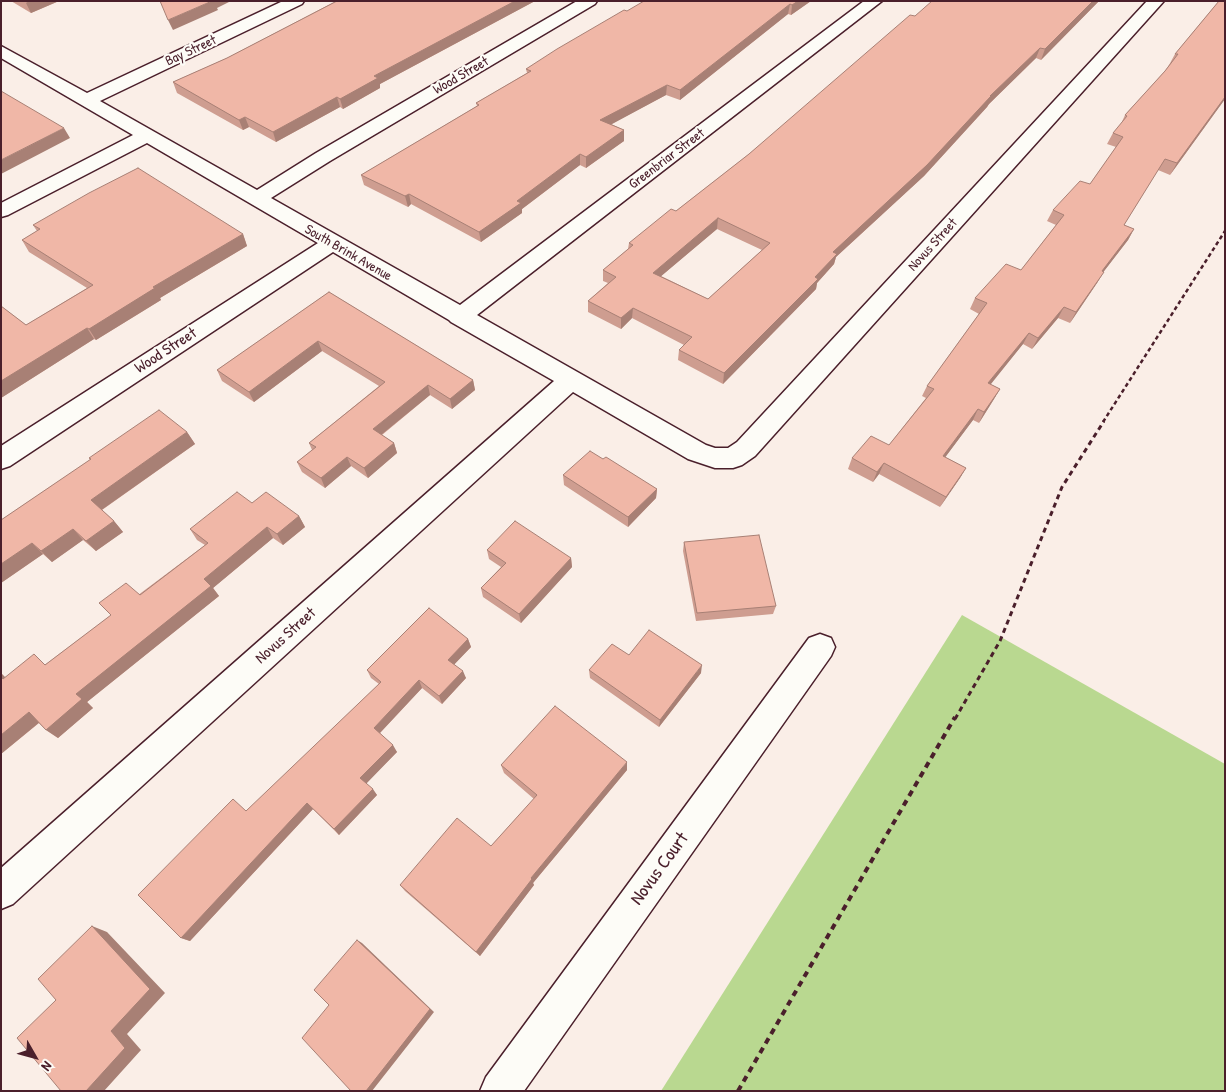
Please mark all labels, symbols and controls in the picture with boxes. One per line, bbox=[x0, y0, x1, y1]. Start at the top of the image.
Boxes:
street label: Bay Street bbox=[163, 32, 219, 70]
street label: Wood Street bbox=[430, 53, 492, 99]
street label: Greenbriar Street bbox=[626, 125, 708, 193]
street label: Novus Street bbox=[905, 215, 961, 275]
street label: South Brink Avenue bbox=[301, 221, 395, 285]
street label: Wood Street bbox=[131, 324, 201, 378]
street label: Novus Street bbox=[252, 604, 320, 668]
street label: Novus Court bbox=[626, 828, 694, 910]
north arrow bbox=[10, 1032, 60, 1082]
text: N bbox=[37, 1058, 57, 1075]

